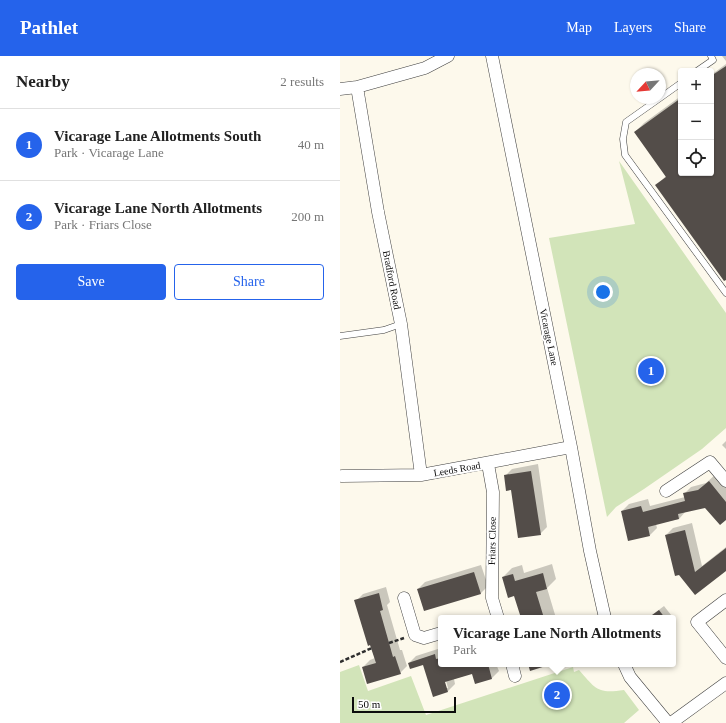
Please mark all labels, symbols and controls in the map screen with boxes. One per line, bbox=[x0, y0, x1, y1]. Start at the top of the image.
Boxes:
text: Pathlet bbox=[20, 17, 78, 38]
text: Map bbox=[566, 20, 592, 35]
text: Layers bbox=[614, 20, 652, 35]
text: Share bbox=[674, 20, 706, 35]
north arrow bbox=[630, 68, 666, 104]
map controls bbox=[678, 68, 714, 176]
button: + bbox=[678, 68, 714, 104]
text: Nearby bbox=[16, 72, 70, 91]
text: 2 results bbox=[280, 74, 324, 89]
button: − bbox=[678, 104, 714, 140]
text: Vicarage Lane Allotments South bbox=[54, 128, 261, 144]
text: 1 bbox=[26, 137, 32, 152]
text: 40 m bbox=[298, 137, 324, 152]
button: locate bbox=[678, 140, 714, 176]
text: Park · Vicarage Lane bbox=[54, 145, 164, 160]
text: Vicarage Lane North Allotments bbox=[54, 200, 262, 216]
text: 2 bbox=[26, 209, 32, 224]
text: 200 m bbox=[291, 209, 324, 224]
text: Park · Friars Close bbox=[54, 217, 152, 232]
street label: Bradford Road bbox=[381, 250, 403, 310]
button: Save bbox=[16, 264, 166, 300]
button: Share bbox=[174, 264, 324, 300]
your location bbox=[593, 282, 613, 302]
street label: Vicarage Lane bbox=[538, 308, 561, 367]
pin: 1 bbox=[638, 356, 664, 386]
street label: Leeds Road bbox=[433, 459, 481, 479]
street label: Friars Close bbox=[486, 516, 498, 565]
popup bbox=[438, 615, 676, 667]
text: Vicarage Lane North Allotments bbox=[453, 625, 661, 641]
text: Park bbox=[453, 642, 477, 657]
pin: 2 bbox=[544, 680, 570, 710]
scale bar bbox=[352, 695, 456, 714]
text: 50 m bbox=[358, 698, 380, 710]

